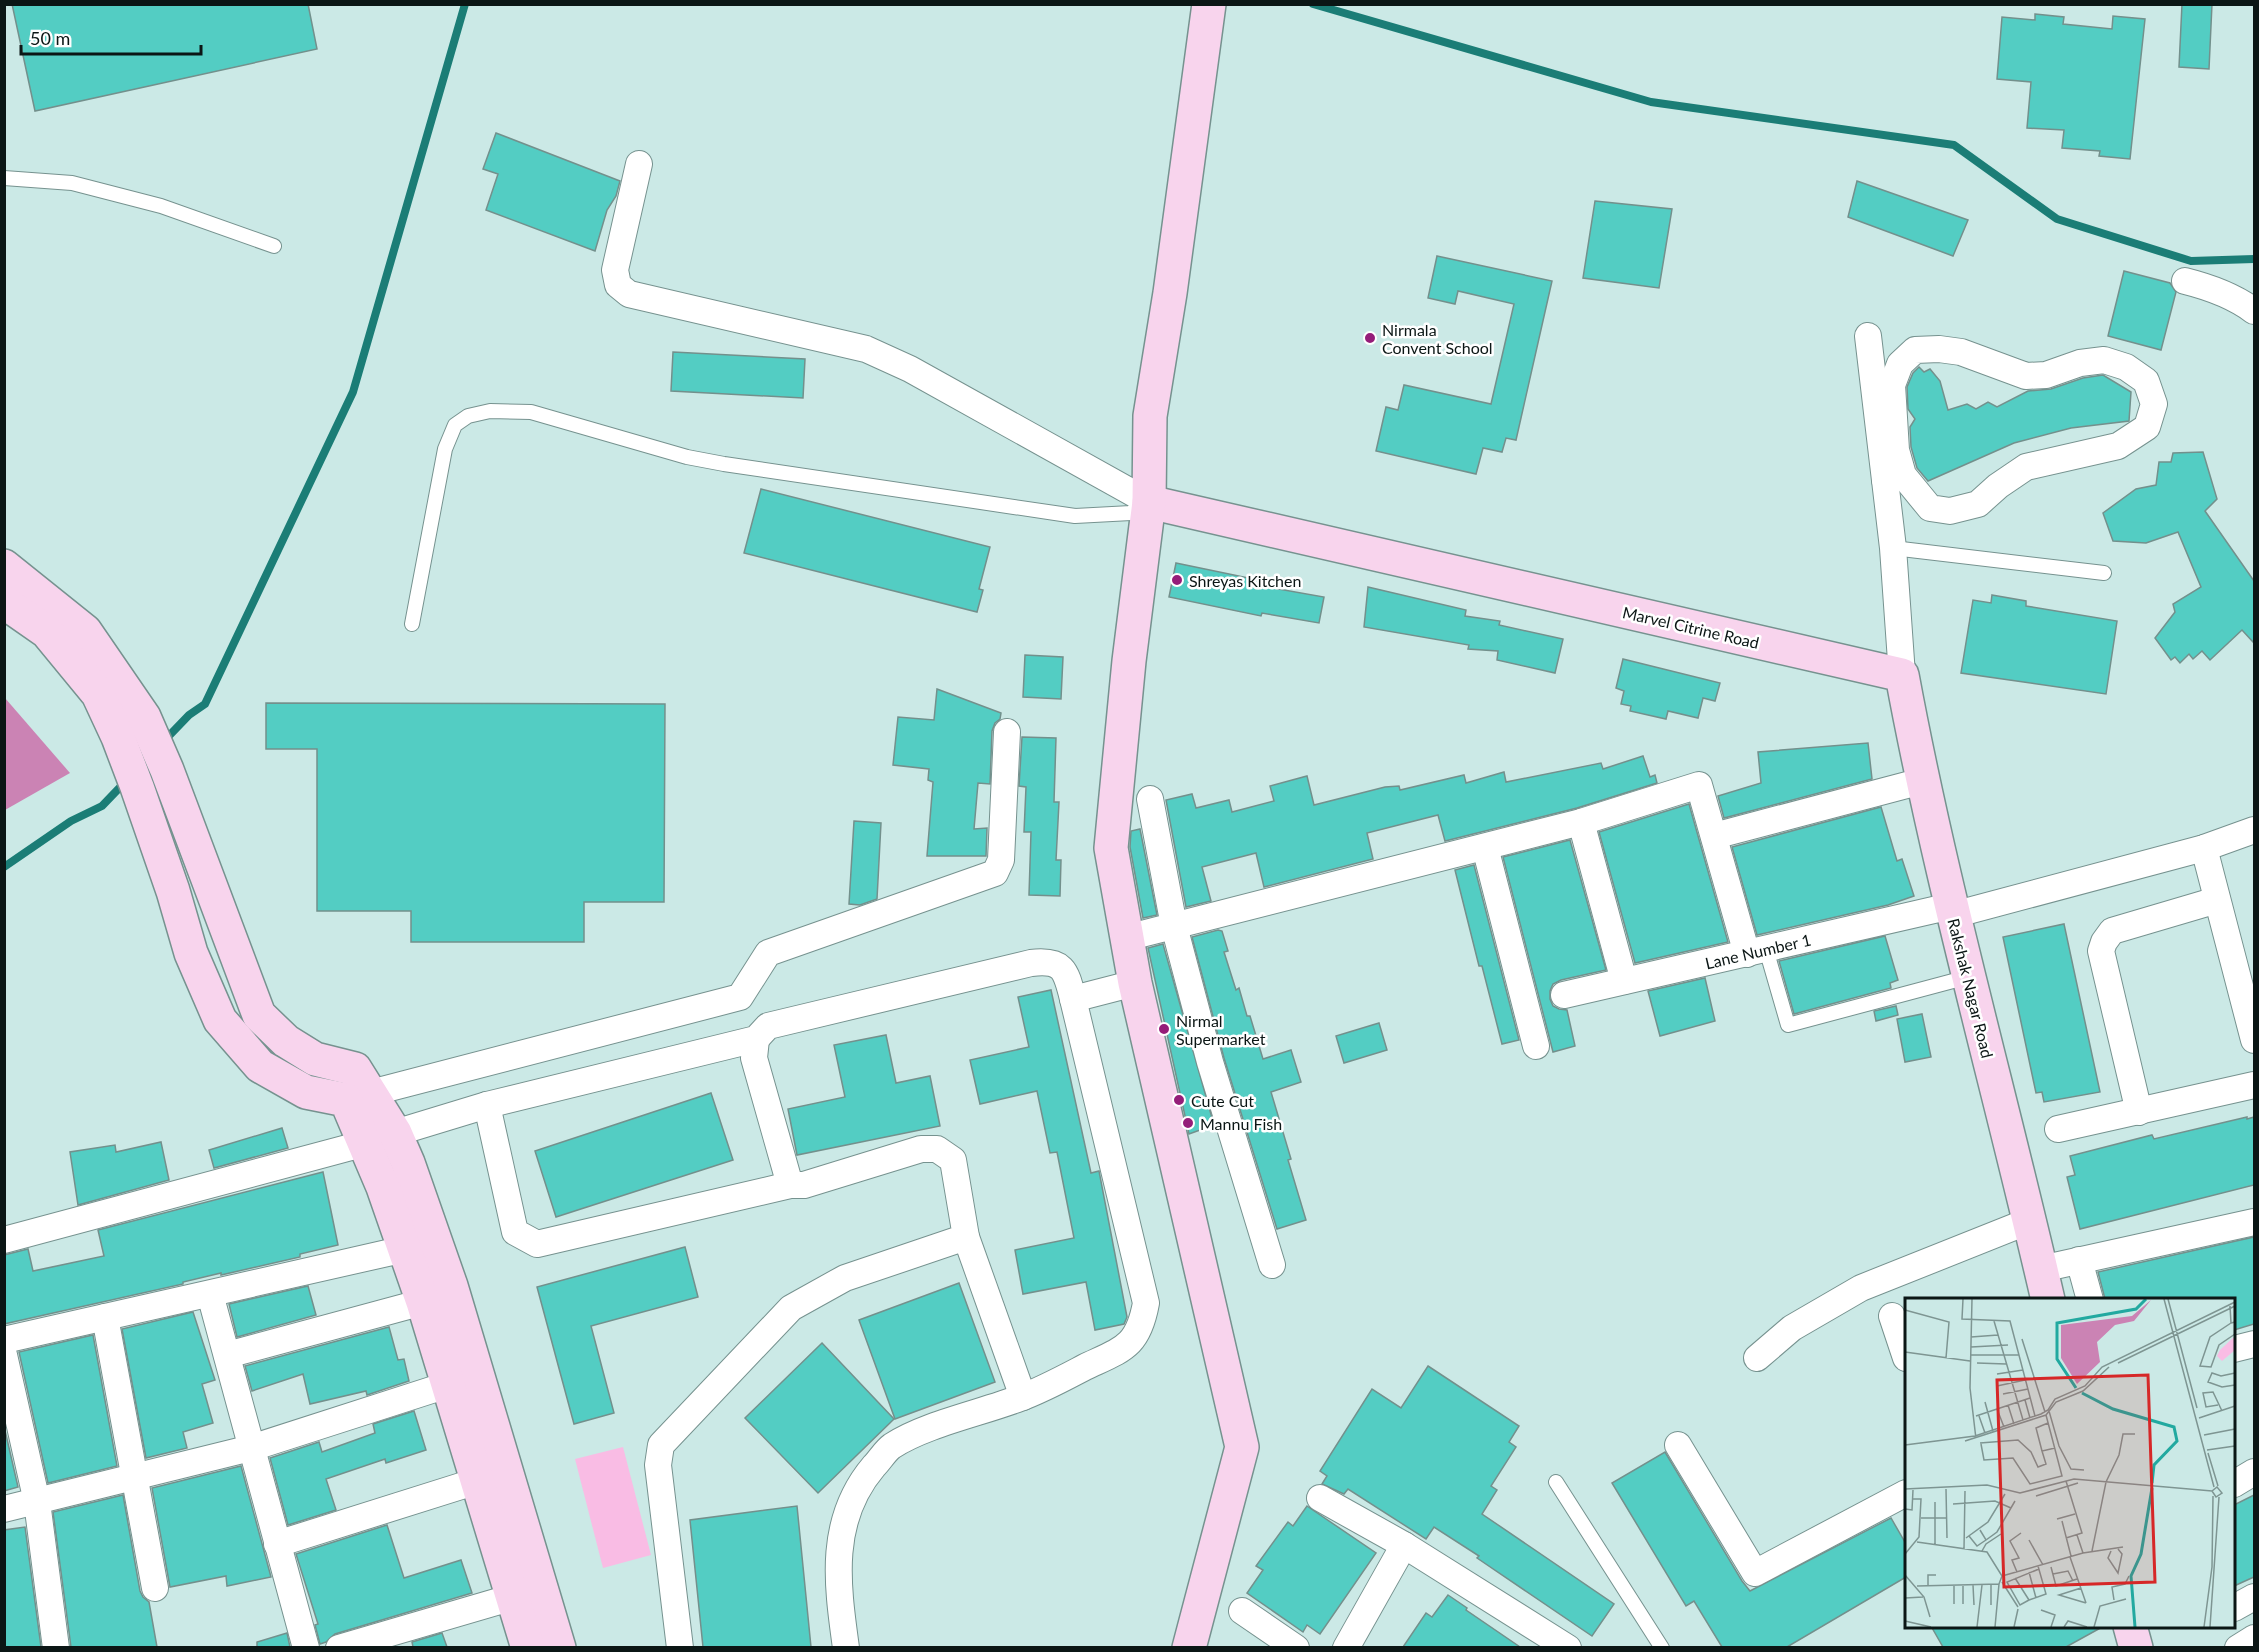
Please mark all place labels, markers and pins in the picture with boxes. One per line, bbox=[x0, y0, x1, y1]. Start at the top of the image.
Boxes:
place label: Nirmala Convent School bbox=[1382, 320, 1493, 357]
marker: Nirmala Convent School bbox=[1363, 331, 1377, 345]
place label: Shreyas Kitchen bbox=[1189, 571, 1301, 590]
marker: Shreyas Kitchen bbox=[1170, 573, 1184, 587]
place label: Nirmal Supermarket bbox=[1176, 1011, 1266, 1048]
marker: Nirmal Supermarket bbox=[1157, 1022, 1171, 1036]
place label: Cute Cut bbox=[1191, 1091, 1254, 1110]
marker: Cute Cut bbox=[1172, 1093, 1186, 1107]
place label: Mannu Fish bbox=[1200, 1114, 1282, 1133]
marker: Mannu Fish bbox=[1181, 1116, 1195, 1130]

